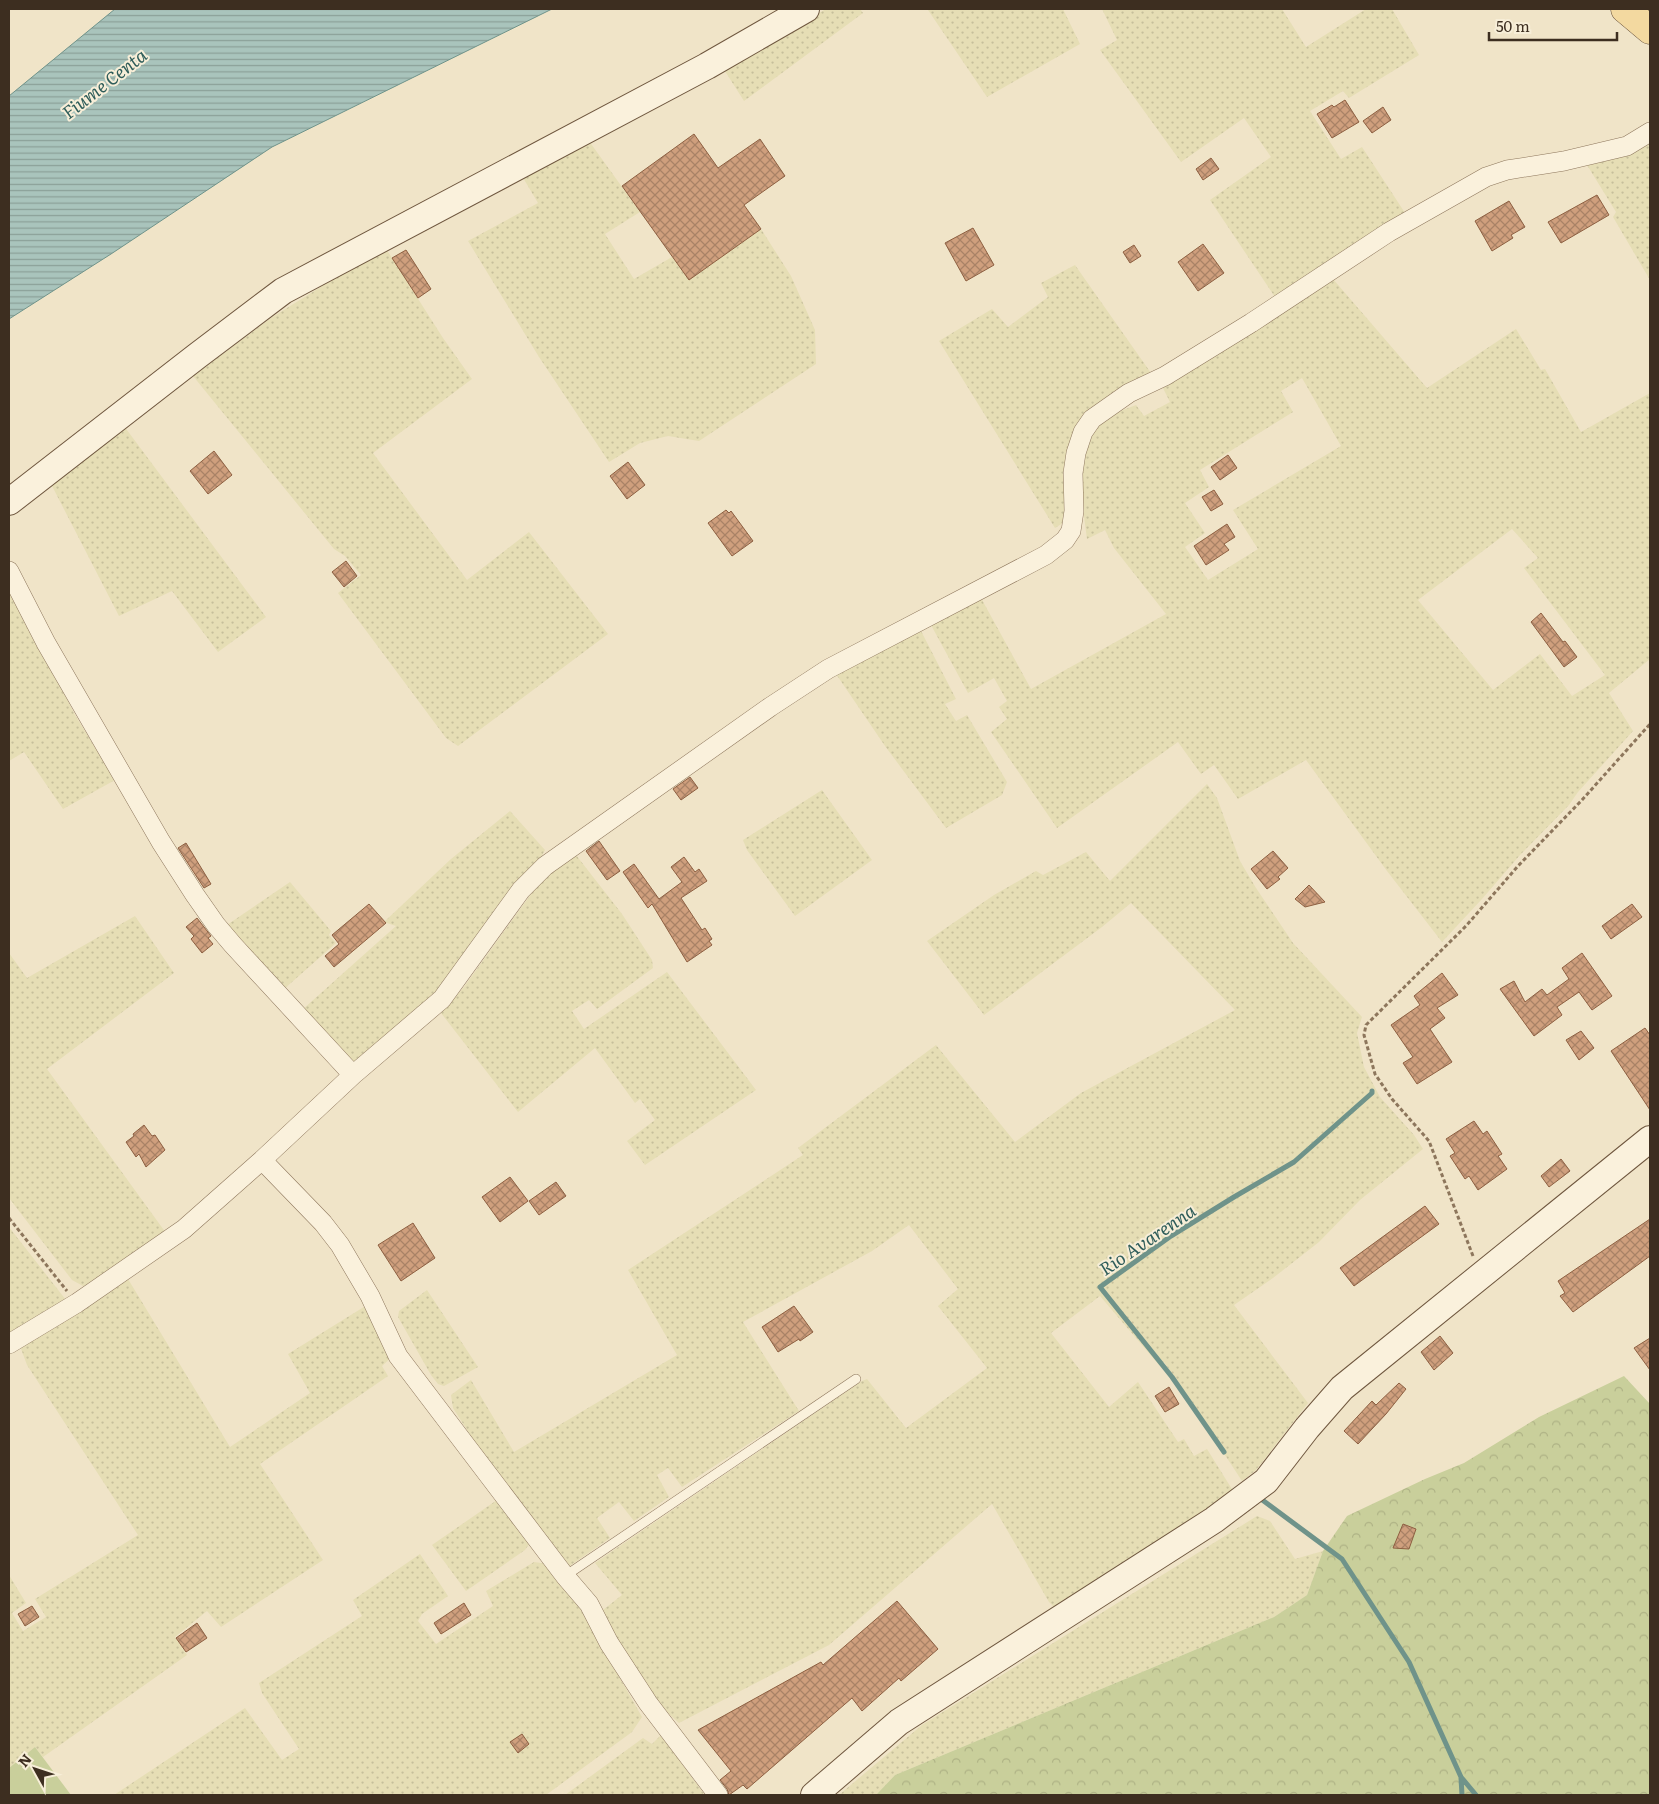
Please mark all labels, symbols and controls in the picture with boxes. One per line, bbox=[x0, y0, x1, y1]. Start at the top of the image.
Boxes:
scale bar bbox=[1489, 10, 1616, 42]
text: 50 m bbox=[1496, 14, 1530, 37]
water label: Fiume Centa bbox=[56, 41, 153, 125]
water label: Rio Avarenna bbox=[1093, 1196, 1201, 1281]
north arrow bbox=[10, 1744, 60, 1794]
text: N bbox=[13, 1749, 36, 1771]

